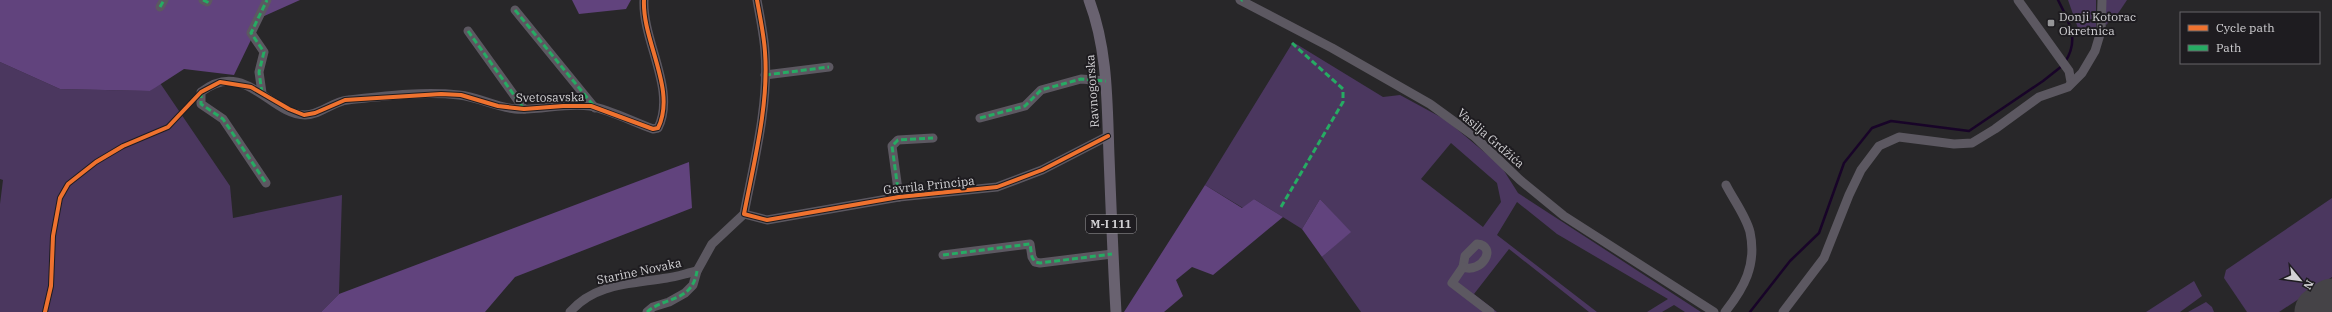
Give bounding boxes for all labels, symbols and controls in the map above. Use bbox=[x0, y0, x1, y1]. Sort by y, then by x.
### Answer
place label: Donji Kotorac Okretnica bbox=[2059, 9, 2136, 38]
legend bbox=[2180, 12, 2320, 64]
marker: Donji Kotorac Okretnica bbox=[2046, 18, 2056, 28]
text: Cycle path bbox=[2216, 20, 2275, 35]
text: Path bbox=[2216, 40, 2242, 55]
street label: Ravnogorska bbox=[1082, 53, 1102, 128]
street label: Svetosavska bbox=[515, 89, 585, 105]
street label: Vasilja Grdžića bbox=[1454, 105, 1528, 171]
street label: Gavrila Principa bbox=[883, 173, 976, 197]
road number: M-I 111 bbox=[1086, 215, 1136, 233]
street label: Starine Novaka bbox=[595, 255, 683, 287]
north arrow bbox=[2280, 260, 2320, 300]
text: N bbox=[2300, 278, 2317, 292]

